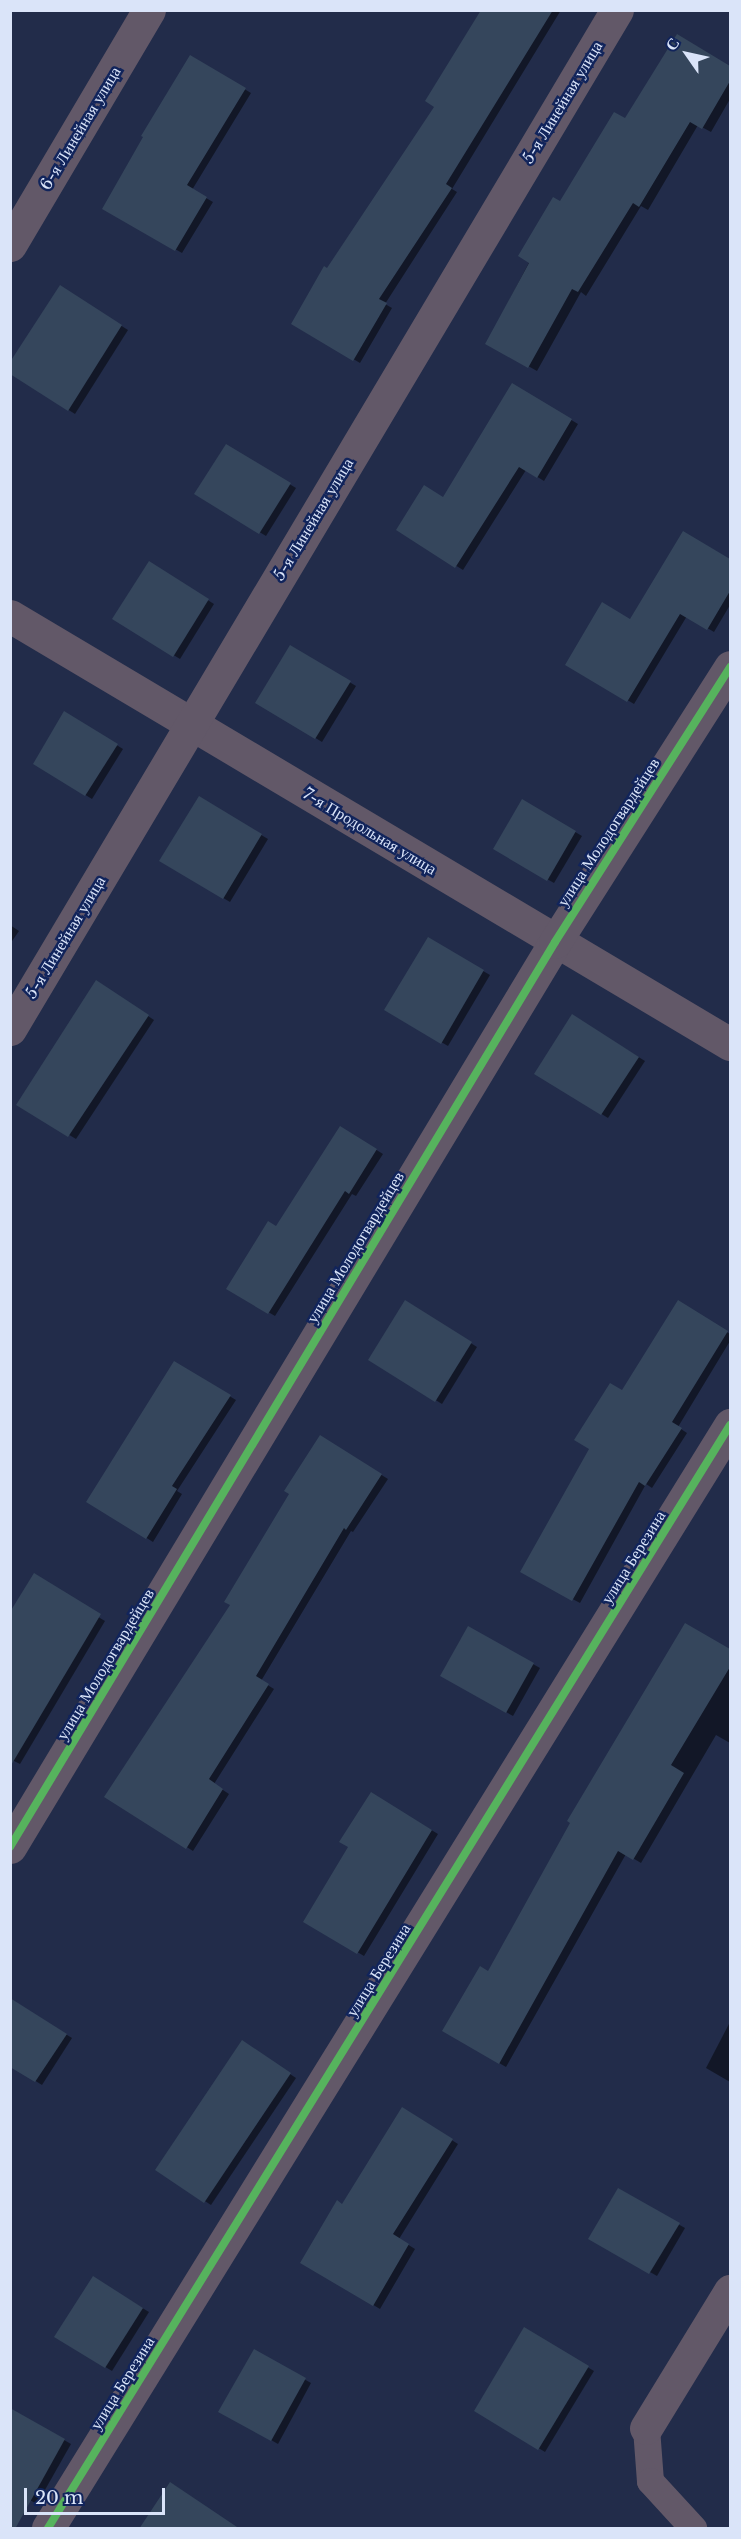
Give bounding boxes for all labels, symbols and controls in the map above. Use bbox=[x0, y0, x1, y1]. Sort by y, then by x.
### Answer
north arrow bbox=[657, 24, 717, 84]
text: С bbox=[661, 34, 684, 54]
street label: 5-я Линейная улица bbox=[518, 37, 606, 167]
street label: 6-я Линейная улица bbox=[36, 63, 124, 193]
street label: 5-я Линейная улица bbox=[269, 454, 357, 584]
street label: улица Молодогвардейцев bbox=[553, 754, 663, 910]
street label: 7-я Продольная улица bbox=[300, 783, 440, 879]
street label: 5-я Линейная улица bbox=[21, 872, 109, 1002]
street label: улица Молодогвардейцев bbox=[302, 1168, 408, 1326]
street label: улица Березина bbox=[597, 1507, 669, 1607]
street label: улица Молодогвардейцев bbox=[52, 1585, 158, 1743]
street label: улица Березина bbox=[342, 1920, 414, 2020]
street label: улица Березина bbox=[86, 2333, 158, 2433]
scale bar bbox=[27, 2476, 168, 2514]
text: 20 m bbox=[35, 2487, 83, 2509]

